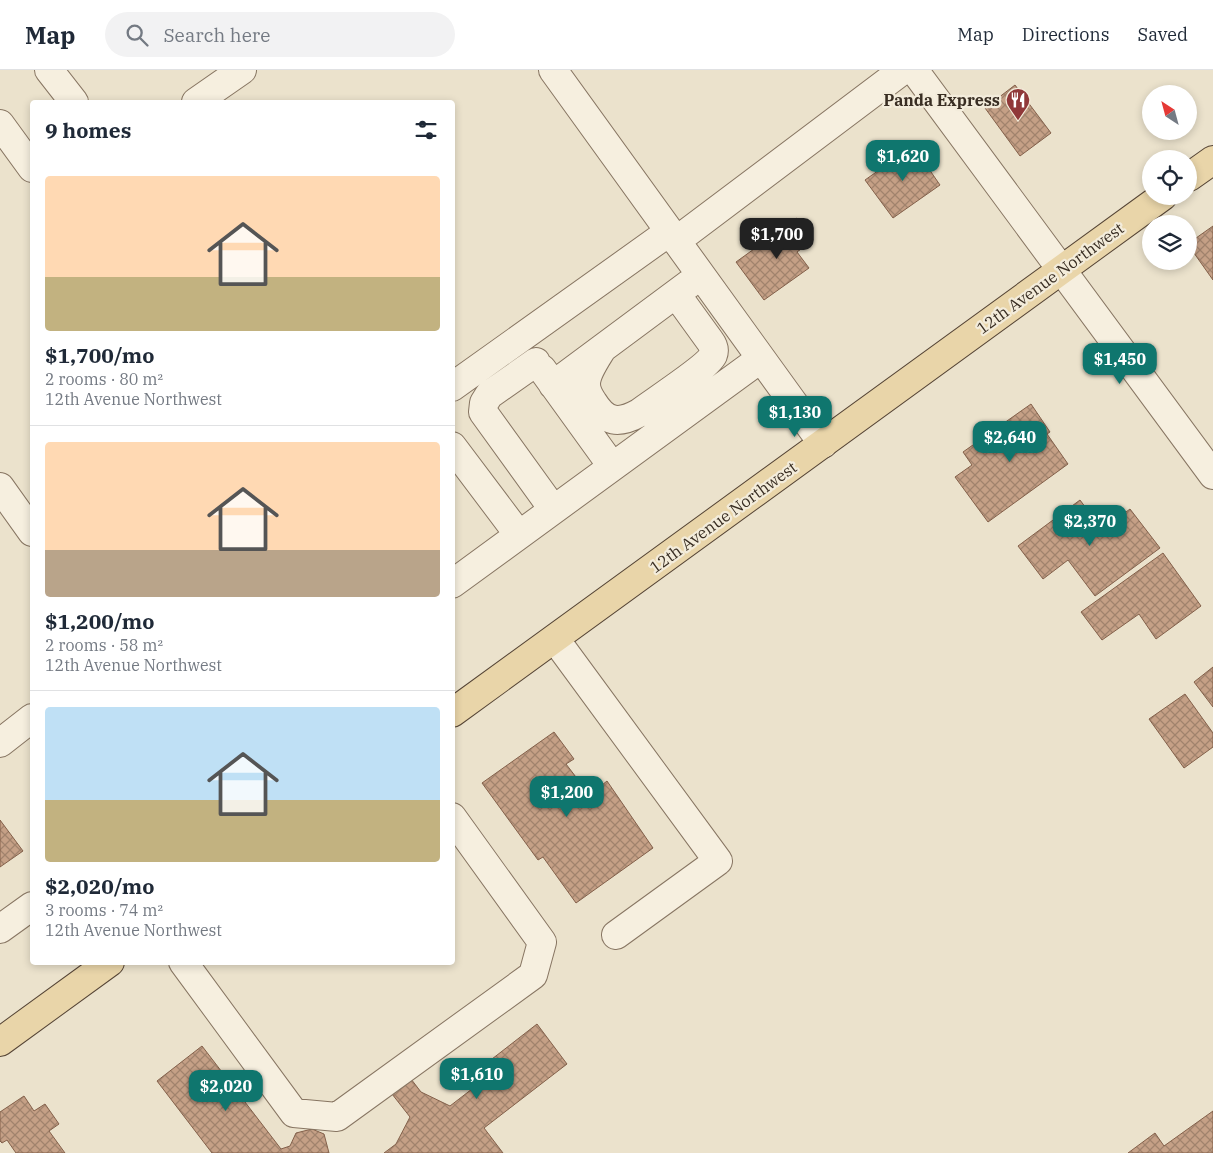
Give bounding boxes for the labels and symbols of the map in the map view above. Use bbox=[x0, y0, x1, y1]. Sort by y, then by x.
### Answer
north arrow bbox=[1142, 85, 1198, 140]
restaurant icon: Panda Express bbox=[1005, 87, 1031, 121]
place label: Panda Express bbox=[883, 90, 1000, 110]
pin: $1,620 bbox=[862, 140, 944, 182]
pin: $1,700 bbox=[736, 218, 818, 260]
street label: 12th Avenue Northwest bbox=[973, 218, 1128, 338]
pin: $1,450 bbox=[1079, 342, 1161, 385]
pin: $1,130 bbox=[754, 396, 836, 438]
pin: $2,640 bbox=[969, 420, 1051, 463]
street label: 12th Avenue Northwest bbox=[646, 457, 801, 577]
pin: $2,370 bbox=[1049, 504, 1131, 547]
pin: $1,200 bbox=[526, 776, 608, 818]
pin: $1,610 bbox=[436, 1058, 518, 1100]
pin: $2,020 bbox=[185, 1070, 267, 1112]

